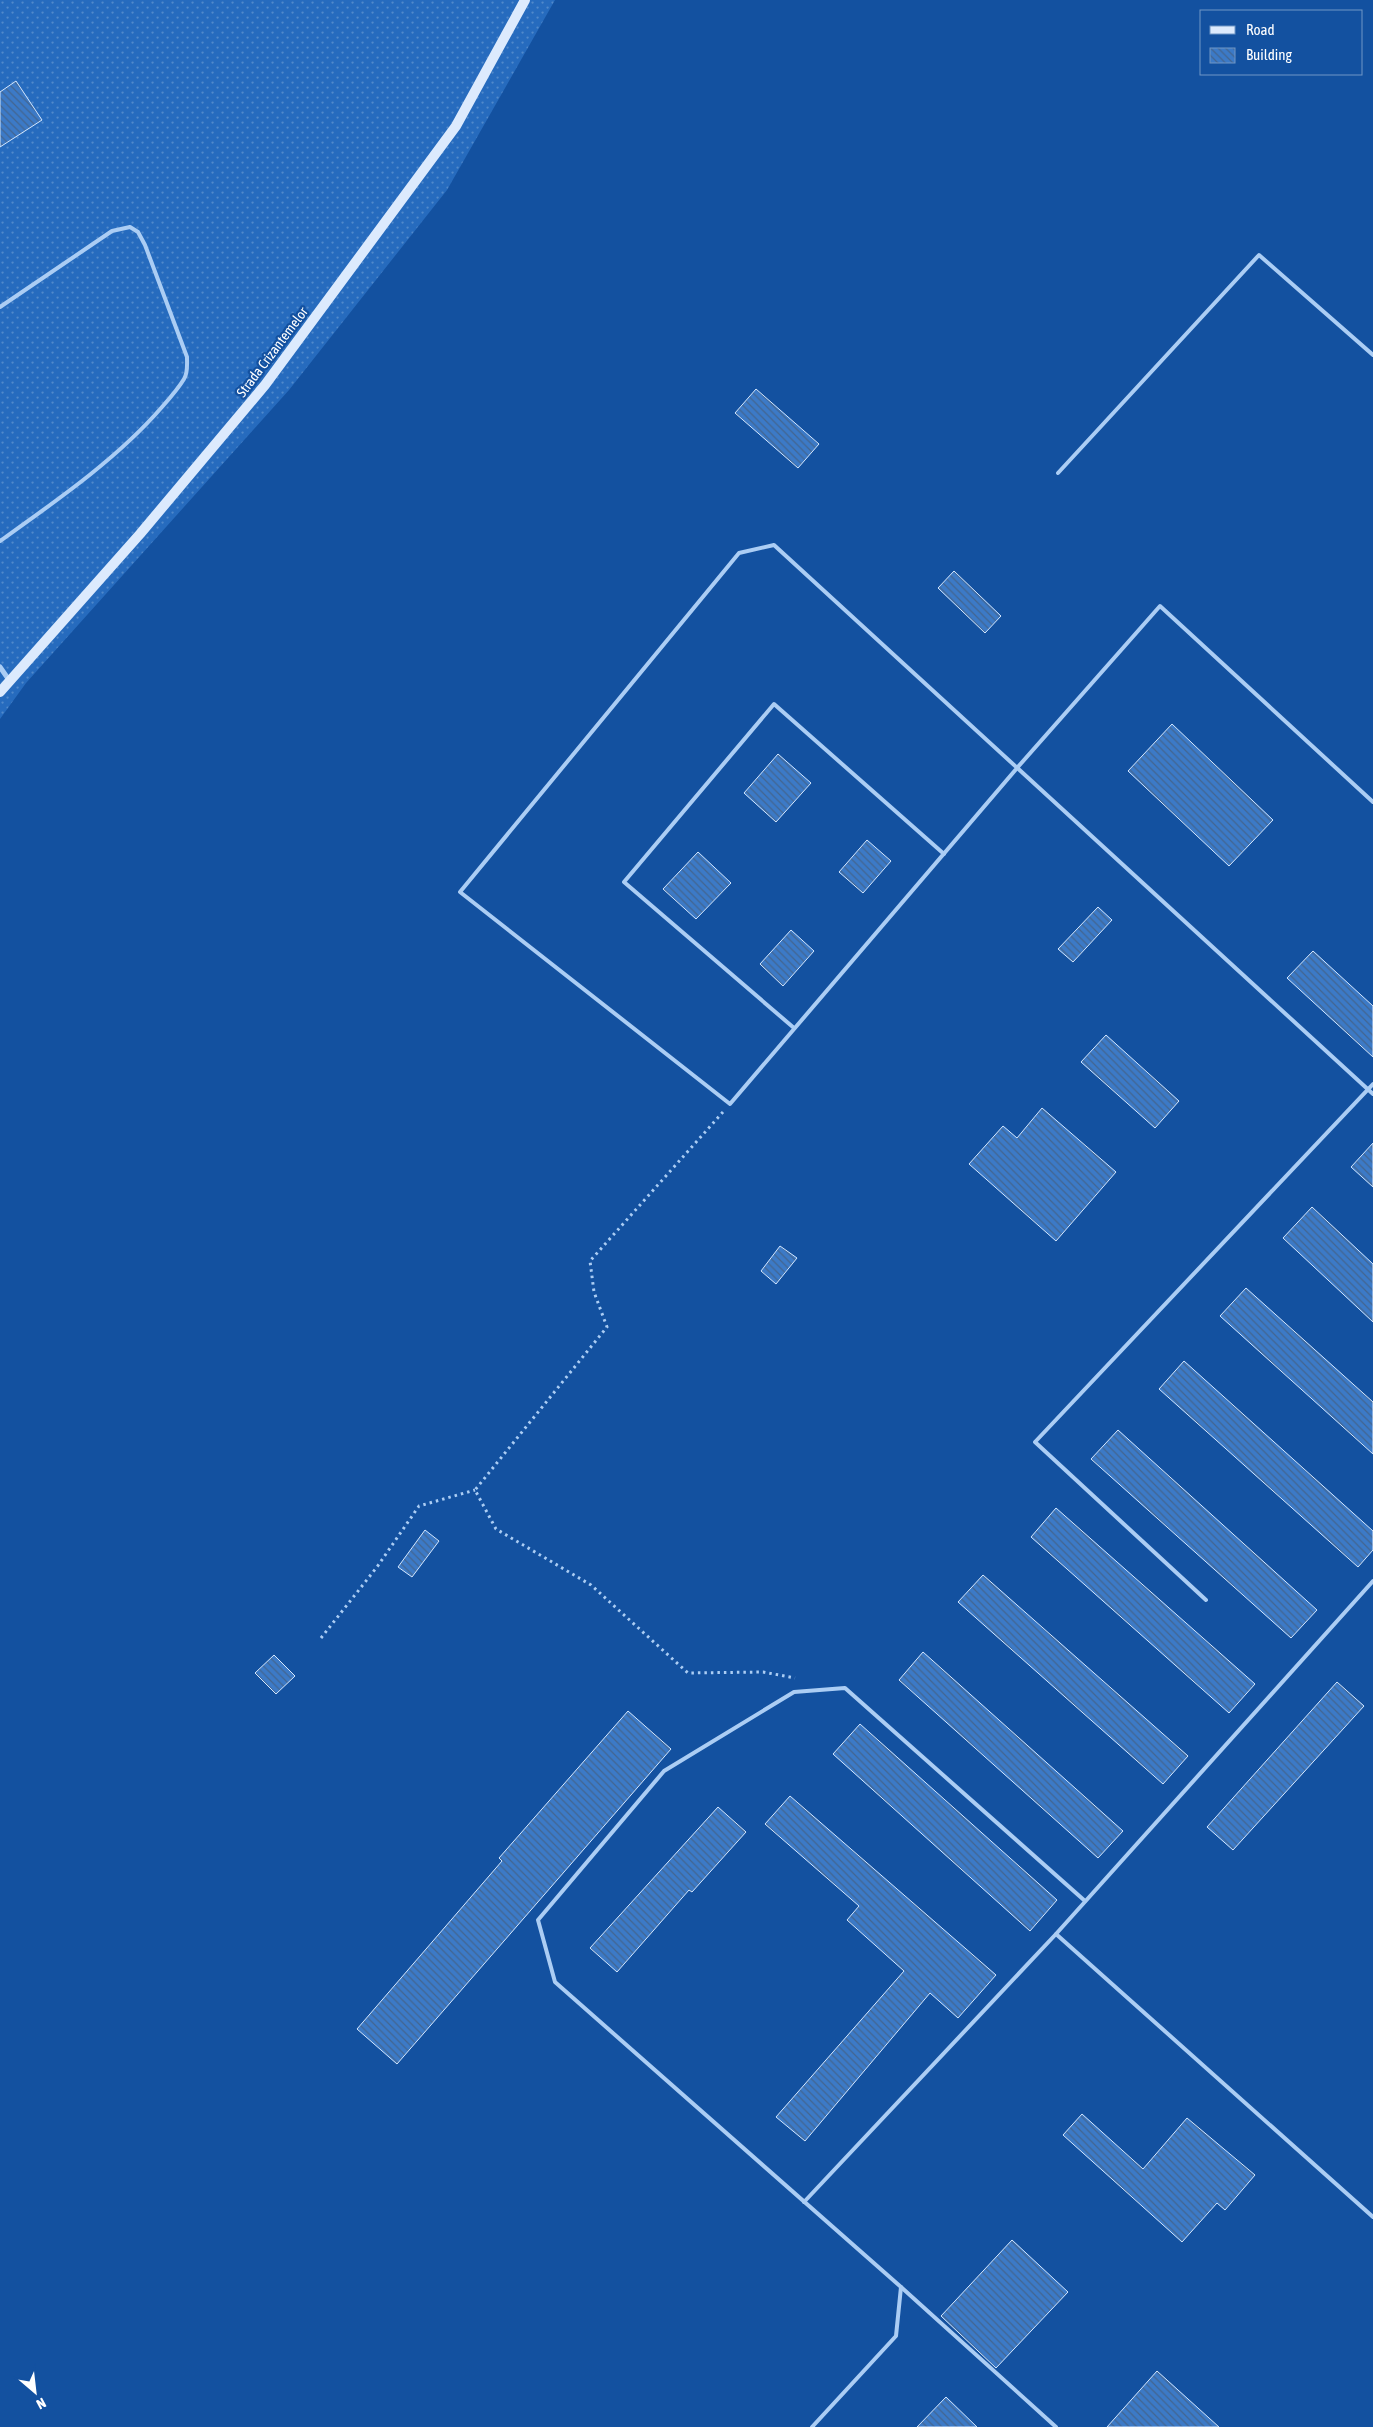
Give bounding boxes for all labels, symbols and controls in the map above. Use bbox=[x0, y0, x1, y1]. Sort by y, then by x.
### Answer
legend bbox=[1200, 10, 1363, 75]
text: Road bbox=[1246, 21, 1275, 38]
text: Building bbox=[1246, 46, 1292, 63]
street label: Strada Crizantemelor bbox=[233, 303, 311, 400]
north arrow bbox=[10, 2367, 60, 2417]
text: N bbox=[34, 2394, 49, 2412]

